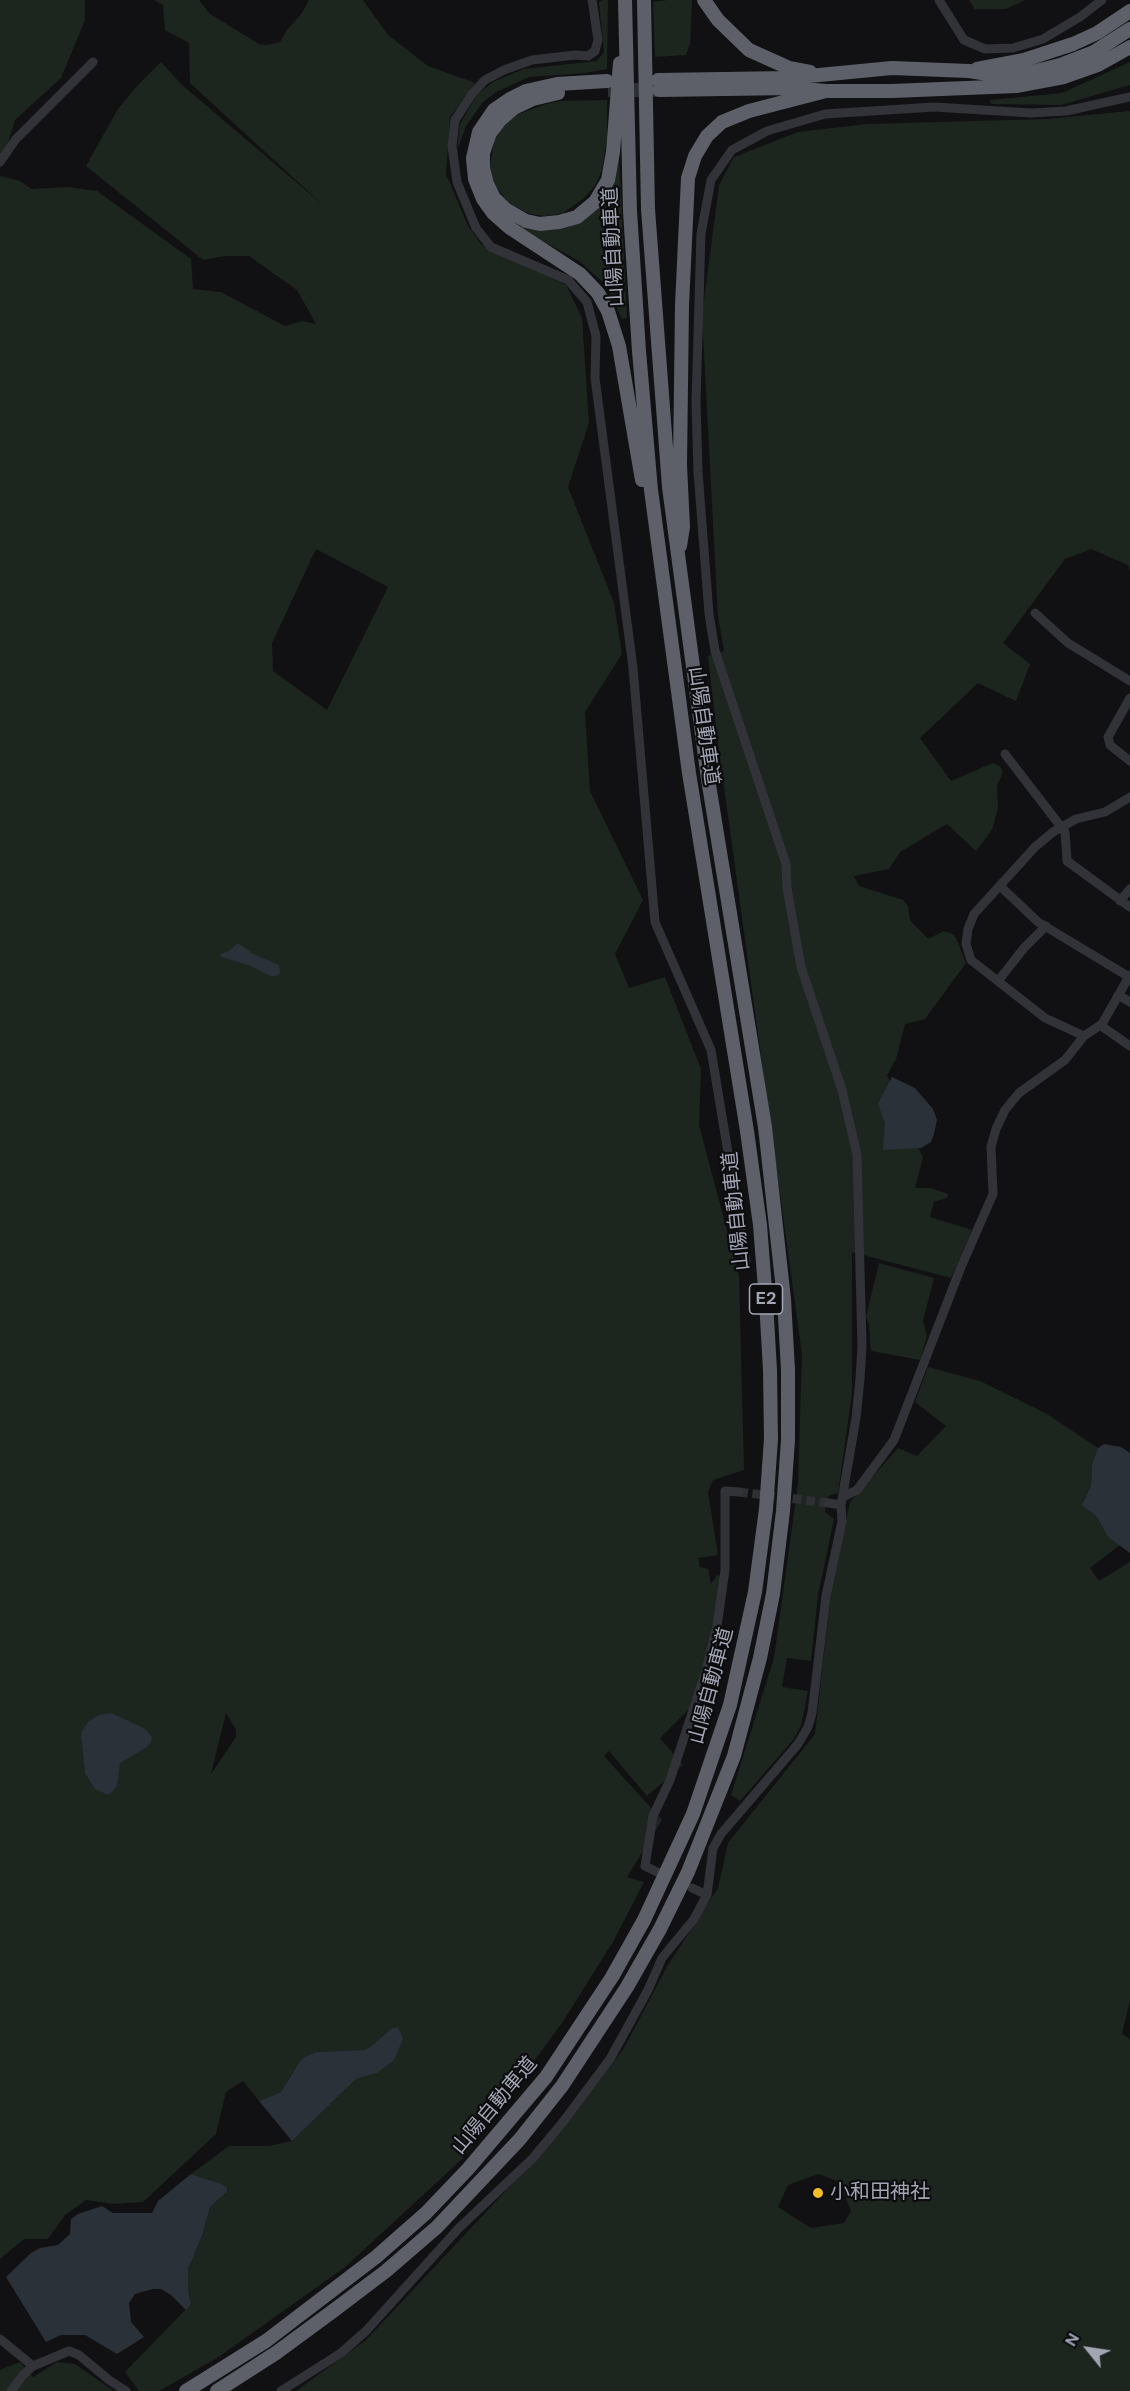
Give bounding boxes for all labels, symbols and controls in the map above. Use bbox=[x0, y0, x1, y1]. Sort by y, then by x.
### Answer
street label: 山陽自動車道 bbox=[599, 186, 629, 308]
street label: 山陽自動車道 bbox=[683, 665, 723, 787]
street label: 山陽自動車道 bbox=[719, 1150, 755, 1272]
road number: E2 bbox=[750, 1284, 783, 1314]
street label: 山陽自動車道 bbox=[685, 1625, 739, 1747]
street label: 山陽自動車道 bbox=[447, 2052, 543, 2160]
place label: 小和田神社 bbox=[830, 2181, 930, 2205]
marker: 小和田神社 bbox=[811, 2186, 825, 2200]
north arrow bbox=[1058, 2319, 1118, 2379]
text: N bbox=[1060, 2329, 1084, 2350]

